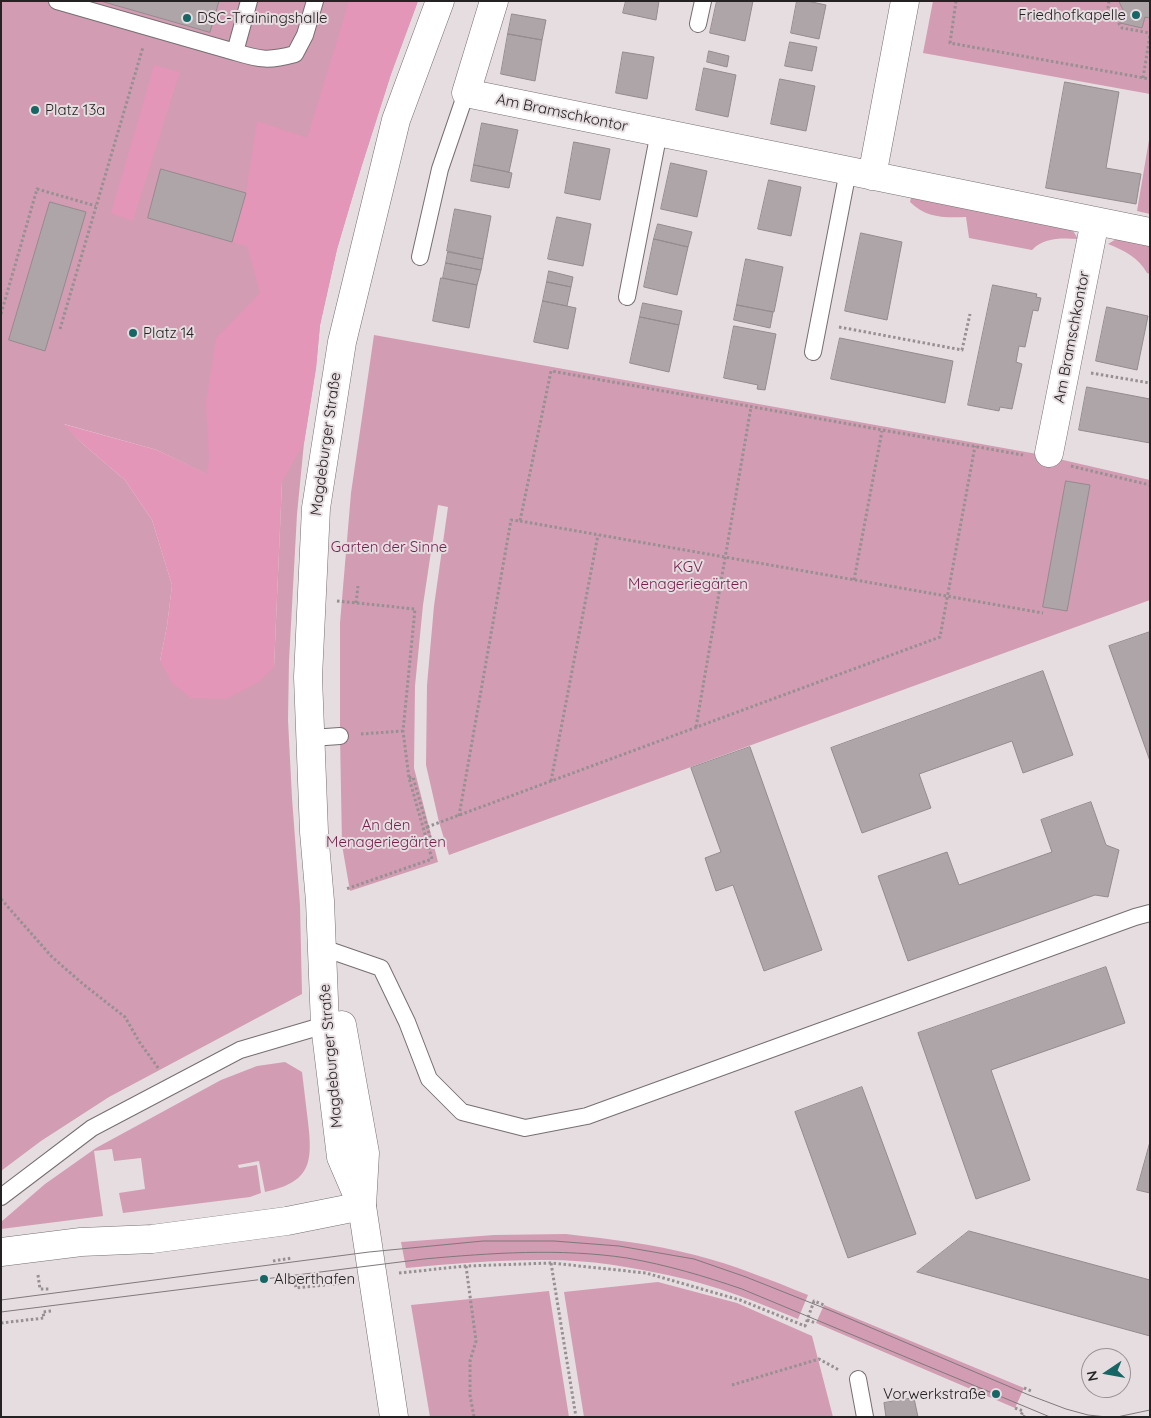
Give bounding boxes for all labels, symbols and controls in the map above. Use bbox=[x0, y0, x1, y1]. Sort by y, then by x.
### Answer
place label: Friedhofkapelle bbox=[1018, 6, 1126, 24]
place label: DSC-Trainingshalle bbox=[197, 9, 328, 27]
marker: Friedhofkapelle bbox=[1130, 9, 1142, 21]
marker: DSC-Trainingshalle bbox=[181, 12, 193, 24]
street label: Am Bramschkontor bbox=[494, 90, 630, 136]
place label: Platz 13a bbox=[45, 101, 105, 119]
marker: Platz 13a bbox=[29, 104, 41, 116]
street label: Am Bramschkontor bbox=[1050, 269, 1094, 405]
place label: Platz 14 bbox=[143, 324, 194, 342]
marker: Platz 14 bbox=[127, 327, 139, 339]
street label: Magdeburger Straße bbox=[307, 371, 345, 517]
park label: Garten der Sinne bbox=[331, 538, 447, 556]
park label: KGV Menageriegärten bbox=[628, 558, 748, 593]
park label: An den Menageriegärten bbox=[326, 816, 446, 851]
street label: Magdeburger Straße bbox=[316, 983, 346, 1129]
place label: Alberthafen bbox=[274, 1270, 355, 1288]
marker: Alberthafen bbox=[258, 1273, 270, 1285]
north arrow bbox=[1081, 1348, 1131, 1398]
text: N bbox=[1082, 1369, 1102, 1383]
place label: Vorwerkstraße bbox=[883, 1385, 986, 1403]
marker: Vorwerkstraße bbox=[990, 1388, 1002, 1400]

